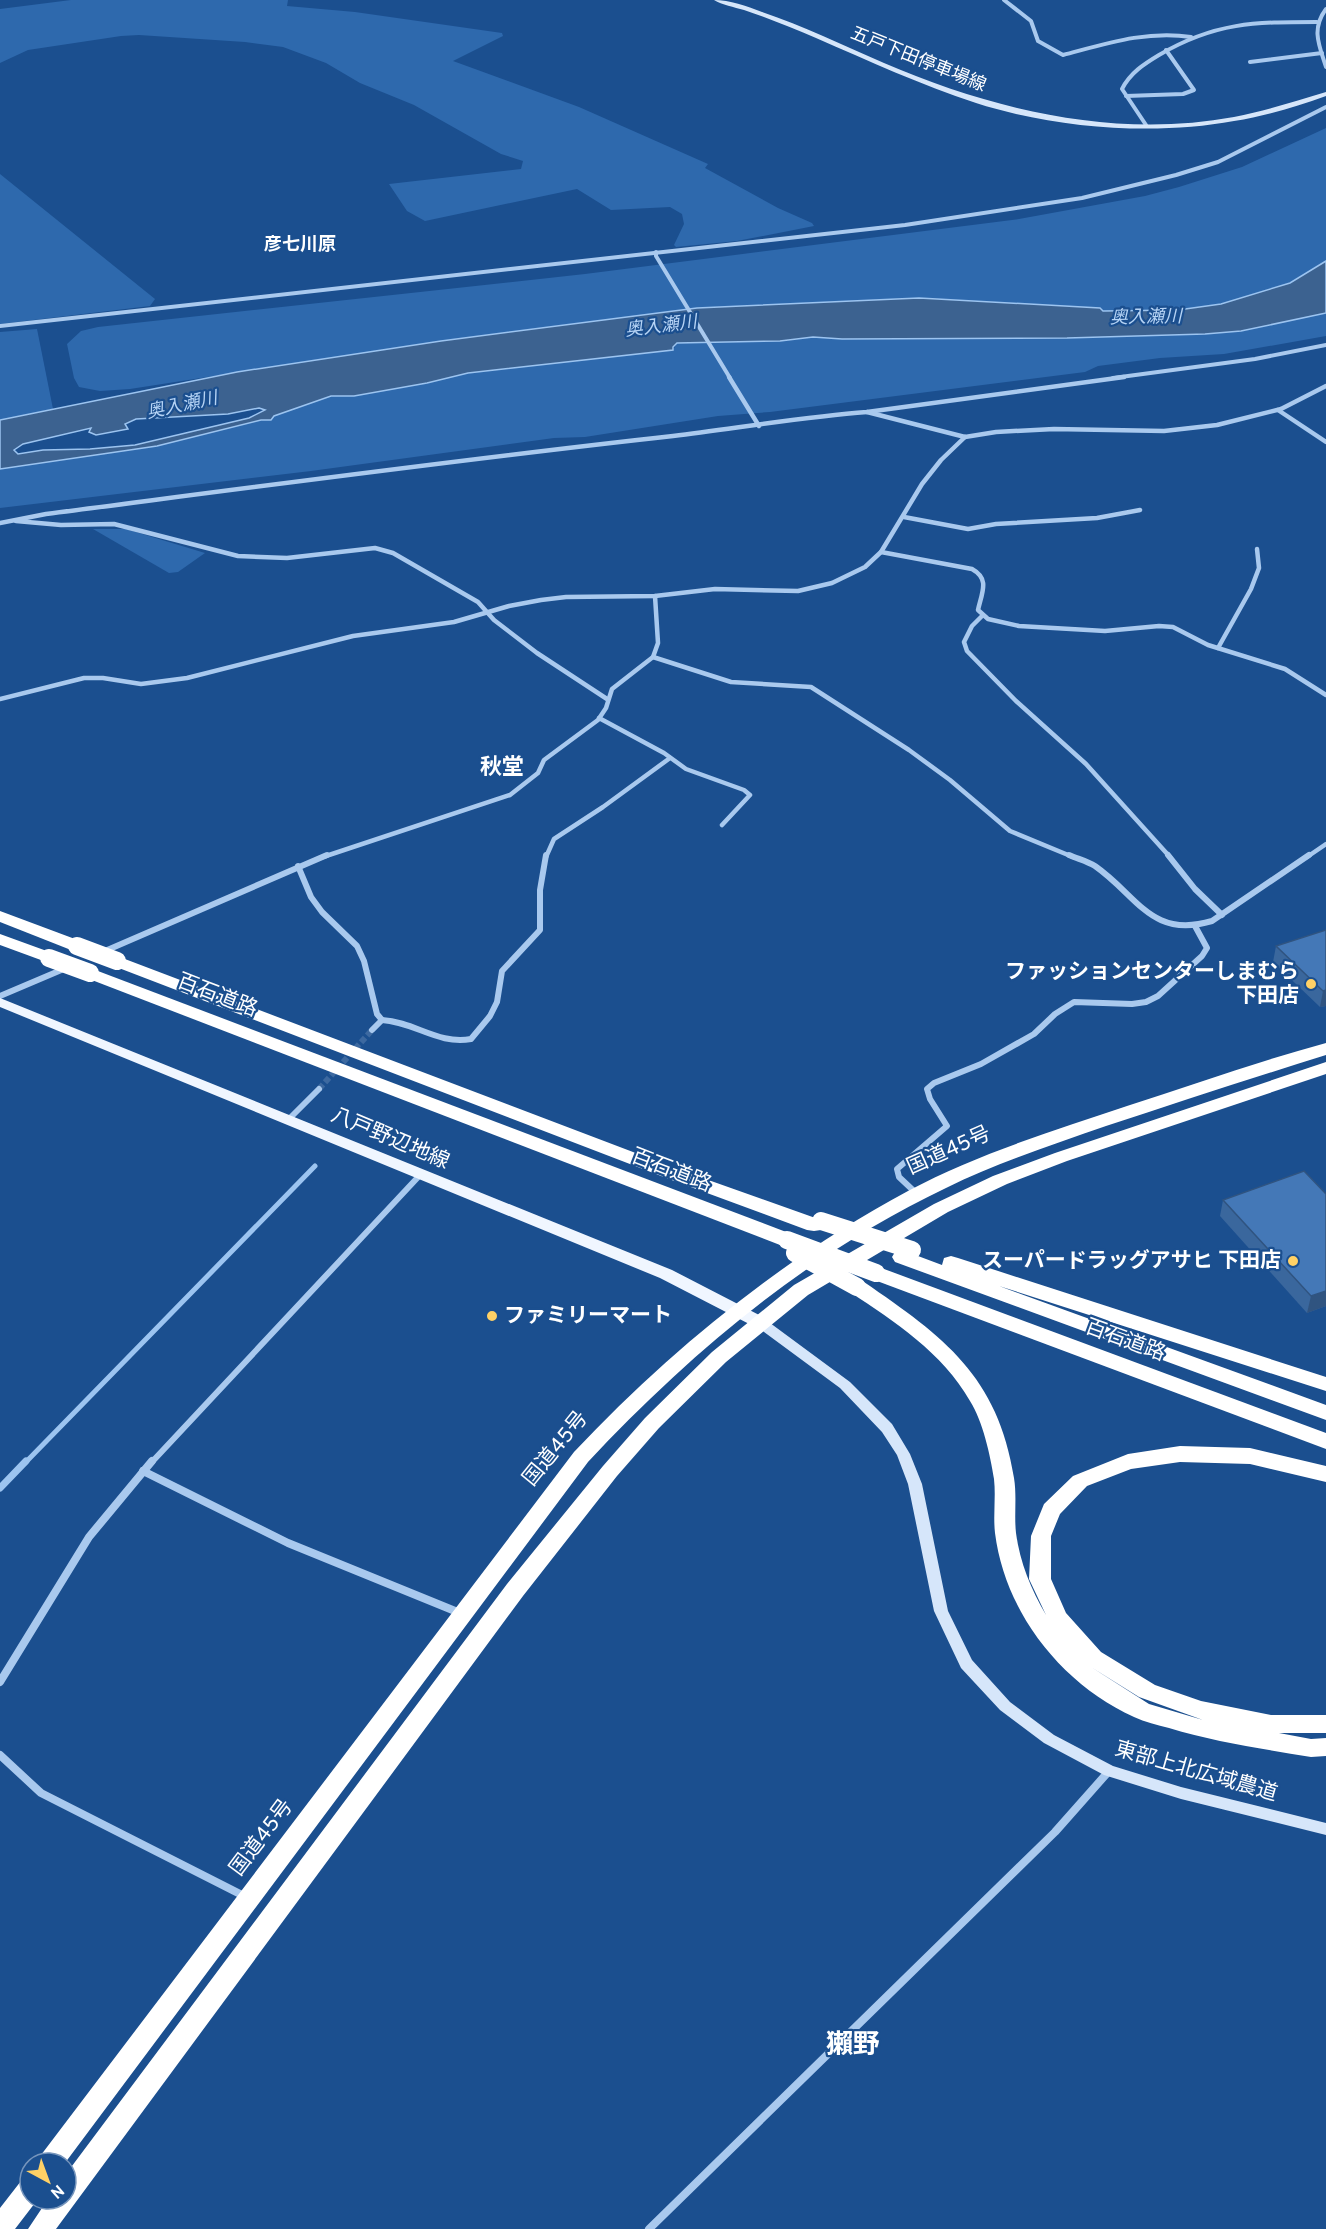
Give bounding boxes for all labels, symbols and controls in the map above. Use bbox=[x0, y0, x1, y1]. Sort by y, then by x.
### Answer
street label: 五戸下田停車場線 bbox=[847, 22, 989, 98]
district label: 彦七川原 bbox=[264, 234, 336, 257]
water label: 奥入瀬川 bbox=[1110, 306, 1184, 330]
water label: 奥入瀬川 bbox=[624, 311, 700, 343]
water label: 奥入瀬川 bbox=[144, 387, 222, 425]
district label: 秋堂 bbox=[480, 755, 524, 782]
place label: ファッションセンターしまむら 下田店 bbox=[1005, 959, 1299, 1010]
street label: 百石道路 bbox=[173, 968, 261, 1024]
marker: ファッションセンターしまむら 下田店 bbox=[1304, 977, 1318, 991]
street label: 八戸野辺地線 bbox=[327, 1102, 453, 1176]
street label: 国道45号 bbox=[903, 1121, 995, 1181]
street label: 百石道路 bbox=[627, 1143, 715, 1199]
place label: スーパードラッグアサヒ 下田店 bbox=[982, 1248, 1281, 1275]
marker: スーパードラッグアサヒ 下田店 bbox=[1286, 1254, 1300, 1268]
place label: ファミリーマート bbox=[504, 1303, 672, 1330]
marker: ファミリーマート bbox=[485, 1309, 499, 1323]
street label: 百石道路 bbox=[1081, 1314, 1169, 1368]
street label: 国道45号 bbox=[517, 1406, 595, 1492]
street label: 東部上北広域農道 bbox=[1112, 1736, 1280, 1808]
street label: 国道45号 bbox=[224, 1794, 300, 1882]
district label: 獺野 bbox=[826, 2029, 880, 2063]
north arrow bbox=[18, 2151, 78, 2211]
text: N bbox=[46, 2179, 67, 2202]

